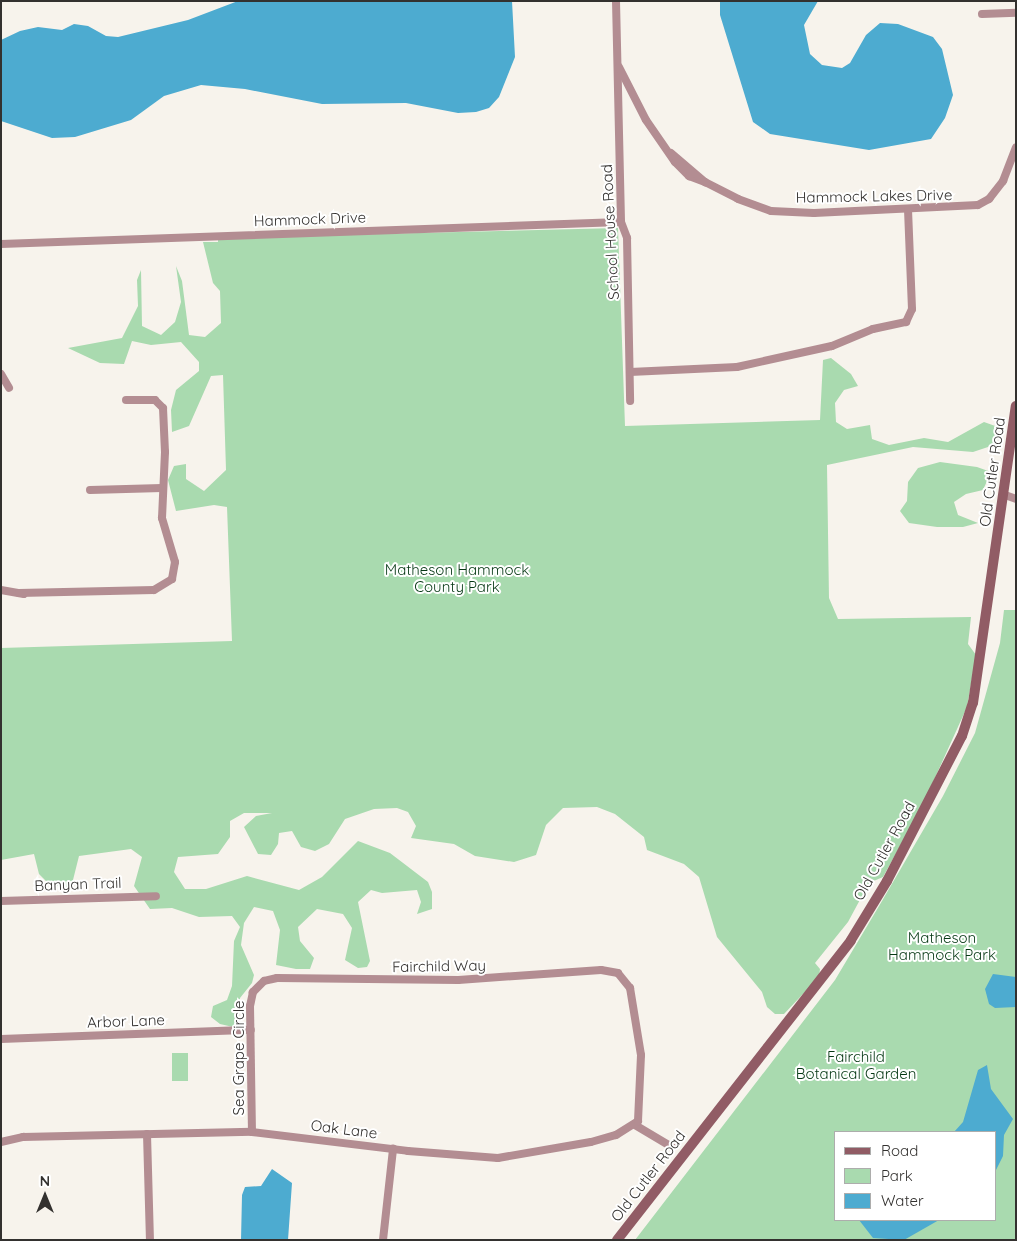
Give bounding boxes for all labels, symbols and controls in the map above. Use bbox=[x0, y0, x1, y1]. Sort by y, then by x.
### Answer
street label: School House Road bbox=[597, 164, 623, 300]
street label: Hammock Lakes Drive bbox=[796, 186, 952, 206]
street label: Hammock Drive bbox=[254, 208, 366, 230]
street label: Old Cutler Road bbox=[975, 416, 1009, 528]
park label: Matheson Hammock County Park bbox=[385, 560, 529, 595]
street label: Old Cutler Road bbox=[849, 798, 919, 904]
street label: Banyan Trail bbox=[34, 873, 122, 895]
park label: Matheson Hammock Park bbox=[888, 928, 996, 963]
street label: Fairchild Way bbox=[392, 956, 486, 976]
street label: Sea Grape Circle bbox=[230, 1001, 248, 1115]
street label: Arbor Lane bbox=[87, 1011, 165, 1031]
park label: Fairchild Botanical Garden bbox=[796, 1047, 916, 1082]
street label: Oak Lane bbox=[310, 1116, 378, 1142]
street label: Old Cutler Road bbox=[607, 1127, 689, 1225]
legend bbox=[834, 1131, 997, 1221]
text: Road bbox=[881, 1141, 918, 1160]
text: Park bbox=[881, 1166, 913, 1185]
north arrow bbox=[20, 1171, 70, 1221]
text: N bbox=[40, 1172, 50, 1190]
text: Water bbox=[881, 1191, 924, 1210]

